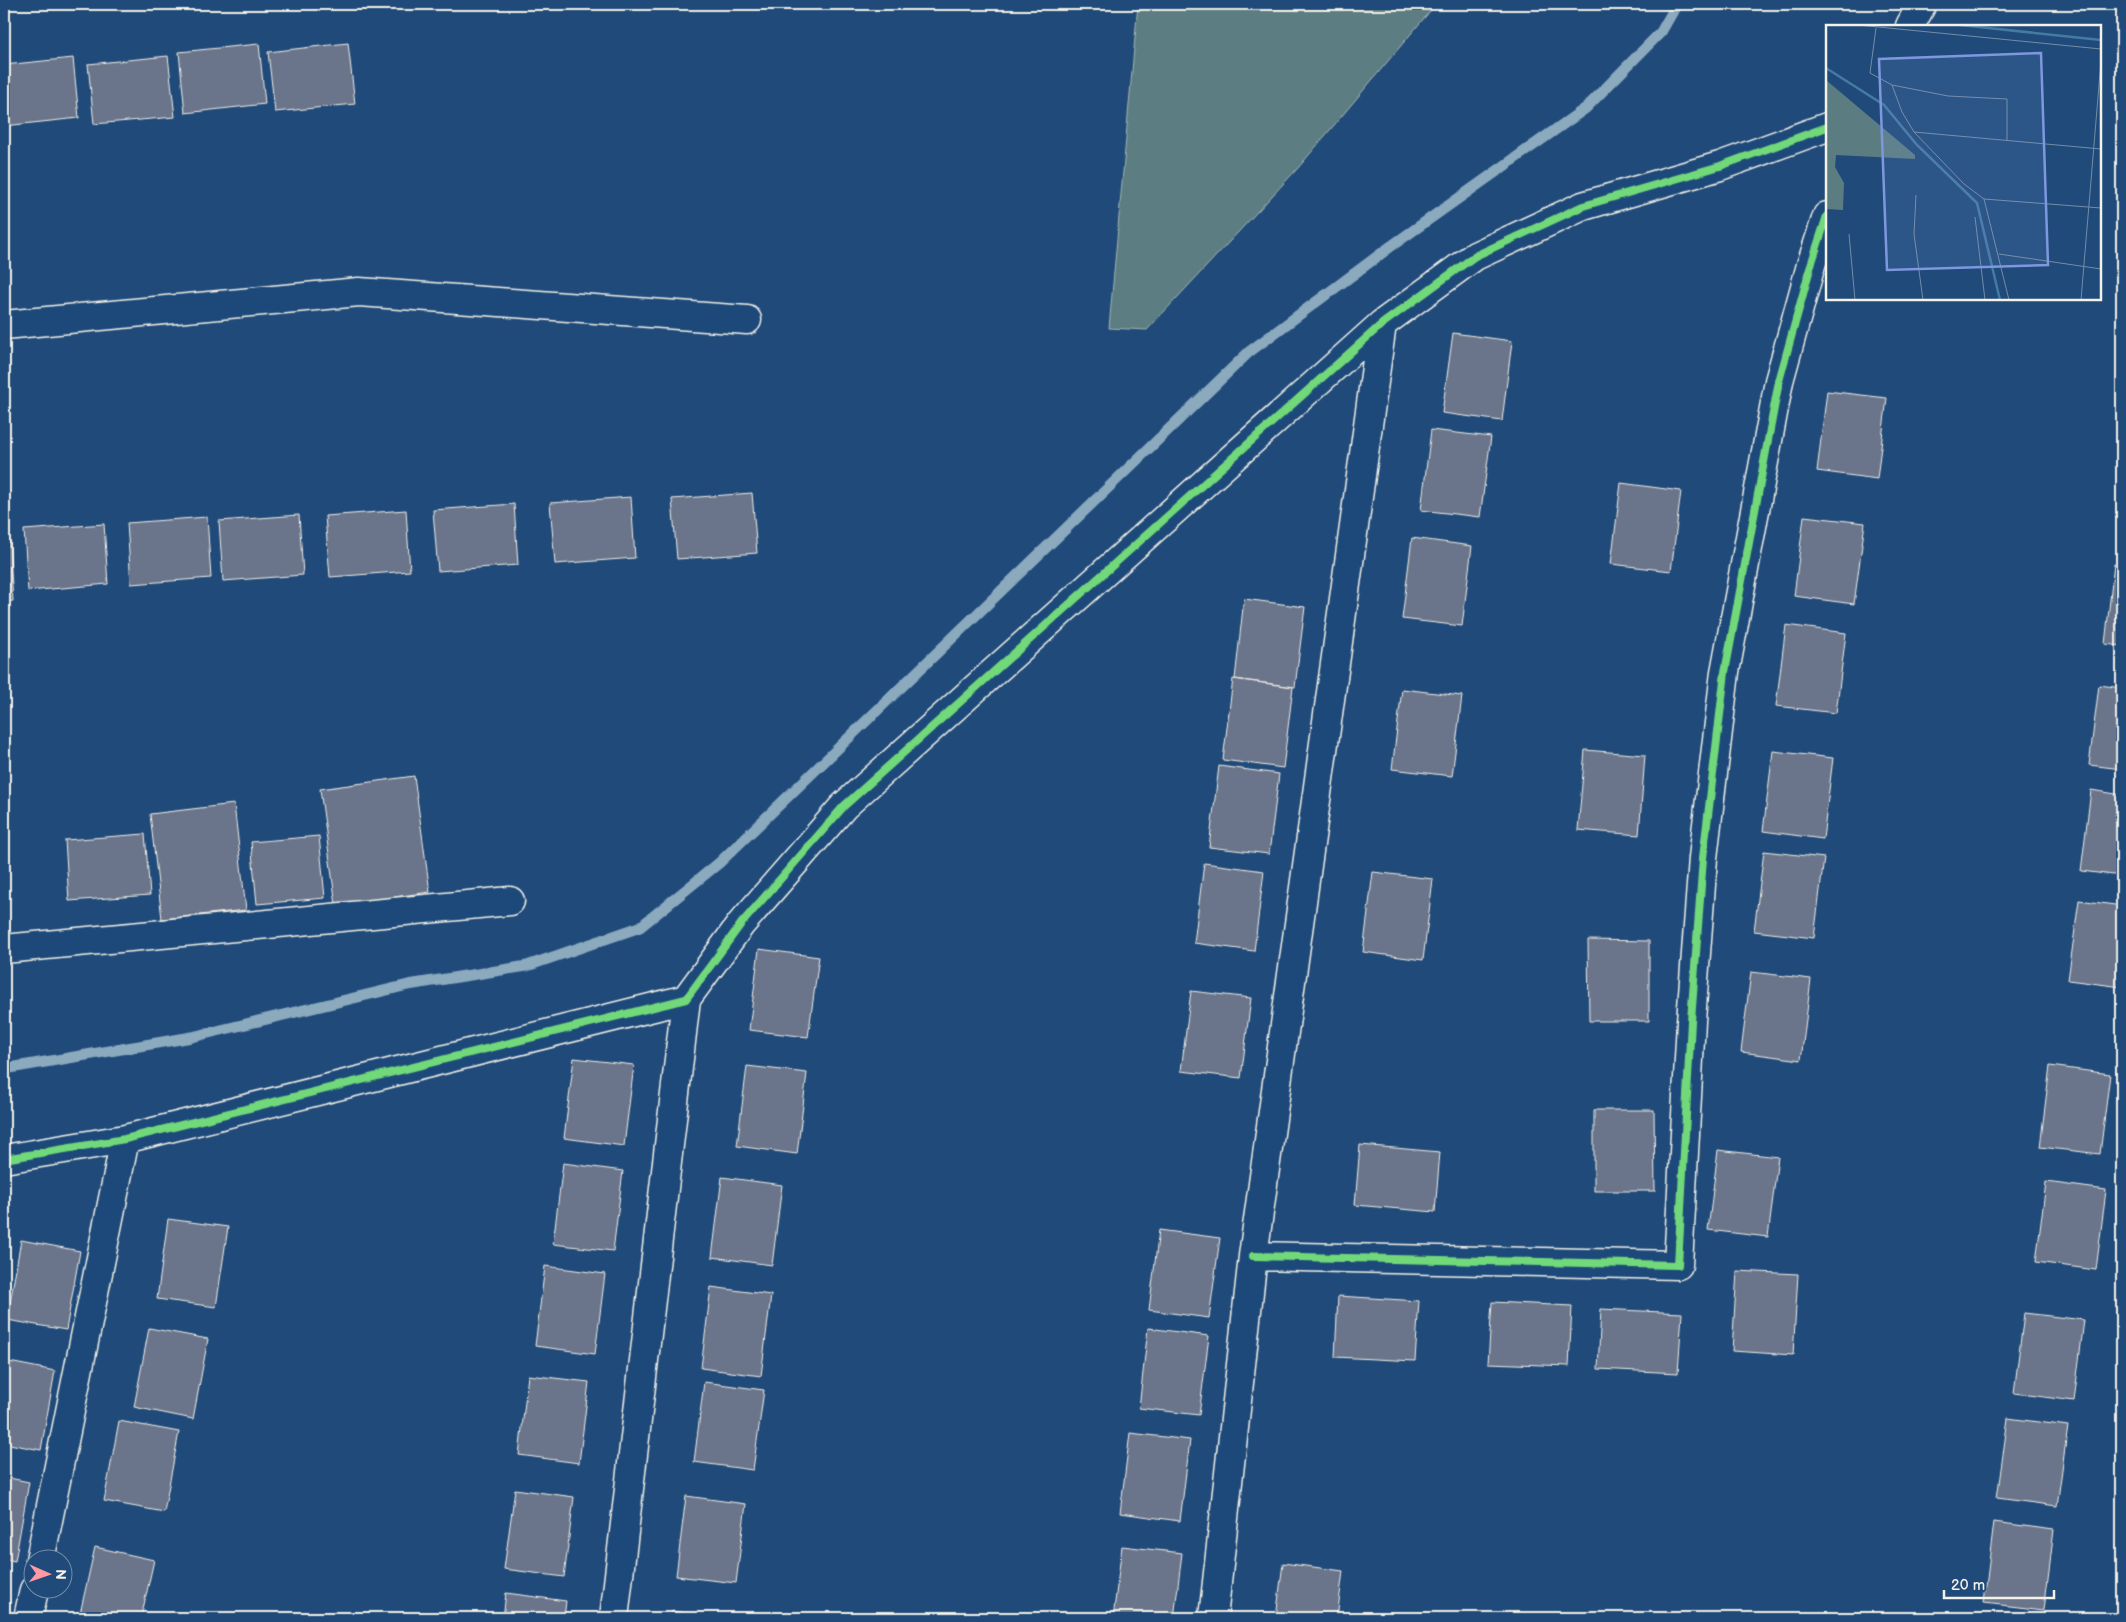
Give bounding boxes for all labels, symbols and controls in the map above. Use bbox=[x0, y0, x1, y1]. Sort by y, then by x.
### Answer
inset map bbox=[1826, 25, 2101, 300]
north arrow bbox=[22, 1550, 72, 1600]
scale bar bbox=[1944, 1567, 2054, 1599]
text: N bbox=[52, 1569, 69, 1580]
text: 20 m bbox=[1951, 1576, 1985, 1595]

